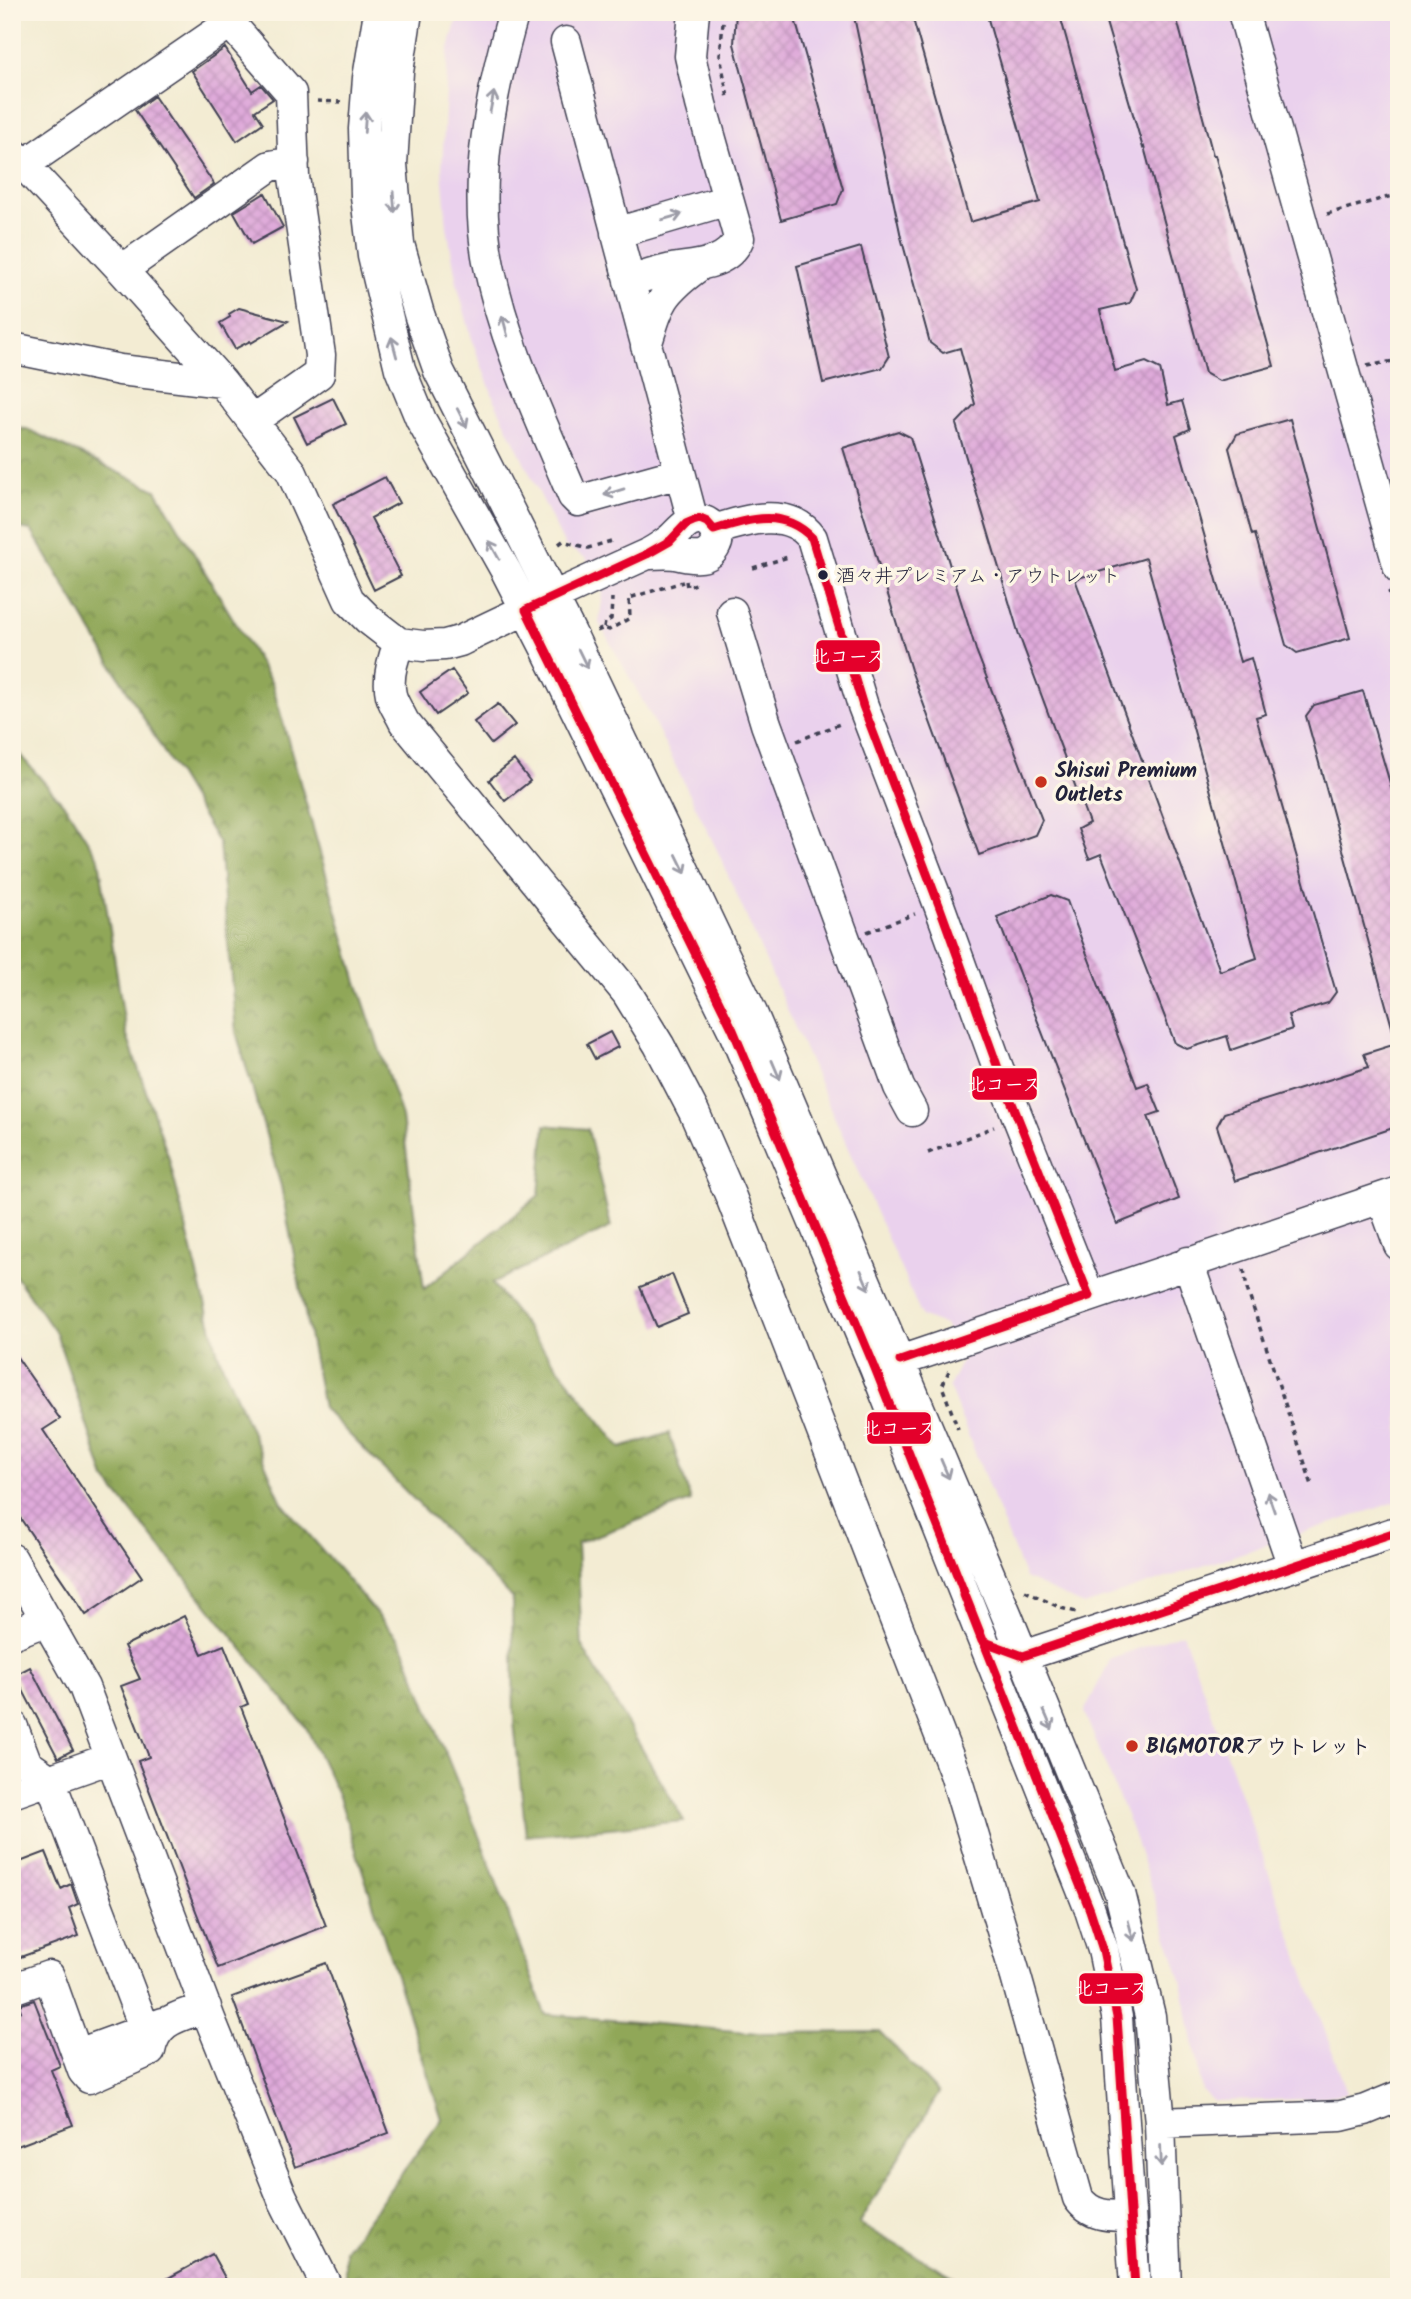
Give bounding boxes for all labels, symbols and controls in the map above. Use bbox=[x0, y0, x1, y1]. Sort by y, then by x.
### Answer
one-way arrow bbox=[486, 91, 500, 114]
one-way arrow bbox=[358, 111, 371, 134]
one-way arrow bbox=[388, 190, 401, 213]
one-way arrow bbox=[661, 209, 683, 222]
one-way arrow bbox=[498, 315, 511, 337]
one-way arrow bbox=[387, 336, 400, 359]
one-way arrow bbox=[455, 407, 469, 428]
one-way arrow bbox=[603, 487, 625, 500]
one-way arrow bbox=[487, 540, 500, 561]
place label: 酒々井プレミアム・アウトレット bbox=[836, 562, 1121, 592]
marker: 酒々井プレミアム・アウトレット bbox=[816, 568, 830, 582]
line badge: 北コース bbox=[815, 639, 881, 673]
text: 北コース bbox=[811, 643, 885, 673]
one-way arrow bbox=[576, 648, 590, 669]
place label: Shisui Premium Outlets bbox=[1055, 755, 1197, 812]
marker: Shisui Premium Outlets bbox=[1033, 774, 1049, 790]
one-way arrow bbox=[675, 853, 688, 874]
one-way arrow bbox=[771, 1059, 784, 1081]
line badge: 北コース bbox=[971, 1067, 1038, 1101]
text: 北コース bbox=[967, 1071, 1041, 1101]
one-way arrow bbox=[860, 1269, 873, 1290]
line badge: 北コース bbox=[866, 1411, 932, 1445]
text: 北コース bbox=[862, 1415, 936, 1445]
one-way arrow bbox=[939, 1458, 952, 1479]
one-way arrow bbox=[1264, 1491, 1276, 1513]
one-way arrow bbox=[1042, 1708, 1055, 1730]
place label: BIGMOTORアウトレット bbox=[1146, 1731, 1371, 1764]
marker: BIGMOTORアウトレット bbox=[1124, 1738, 1140, 1754]
one-way arrow bbox=[1125, 1920, 1138, 1942]
line badge: 北コース bbox=[1078, 1972, 1144, 2005]
text: 北コース bbox=[1074, 1975, 1148, 2005]
one-way arrow bbox=[1155, 2144, 1168, 2167]

